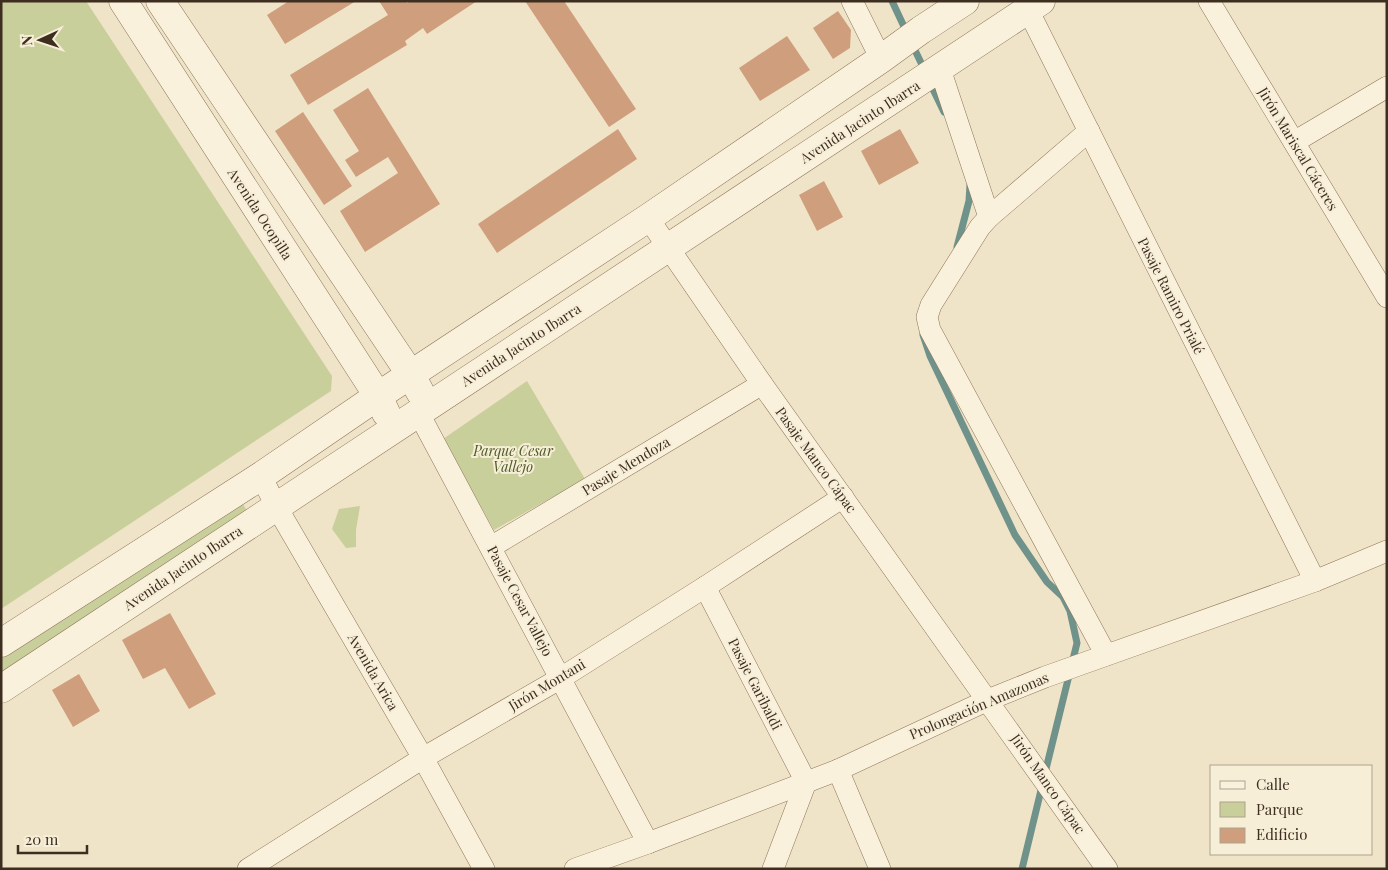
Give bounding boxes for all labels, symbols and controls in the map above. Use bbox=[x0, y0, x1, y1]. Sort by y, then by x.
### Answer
north arrow bbox=[15, 15, 65, 65]
text: N bbox=[17, 35, 36, 46]
street label: Avenida Jacinto Ibarra bbox=[795, 76, 923, 168]
street label: Jirón Mariscal Cáceres bbox=[1254, 83, 1343, 214]
street label: Avenida Ocopilla bbox=[223, 163, 297, 263]
street label: Pasaje Ramiro Prialé bbox=[1134, 234, 1209, 357]
street label: Avenida Jacinto Ibarra bbox=[456, 299, 584, 391]
street label: Pasaje Manco Cápac bbox=[772, 403, 861, 517]
street label: Pasaje Mendoza bbox=[578, 432, 673, 499]
park label: Parque Cesar Vallejo bbox=[472, 441, 554, 476]
street label: Avenida Jacinto Ibarra bbox=[119, 521, 246, 615]
street label: Pasaje Cesar Vallejo bbox=[483, 542, 558, 660]
street label: Avenida Arica bbox=[343, 629, 403, 714]
street label: Pasaje Garibaldi bbox=[724, 635, 787, 733]
street label: Jirón Montani bbox=[504, 654, 589, 715]
street label: Prolongación Amazonas bbox=[906, 668, 1051, 744]
street label: Jirón Manco Cápac bbox=[1006, 729, 1090, 838]
legend bbox=[1210, 765, 1373, 855]
text: Calle bbox=[1256, 774, 1290, 794]
text: Parque bbox=[1256, 799, 1303, 819]
scale bar bbox=[18, 822, 86, 854]
text: Edificio bbox=[1256, 824, 1307, 844]
text: 20 m bbox=[25, 829, 59, 849]

